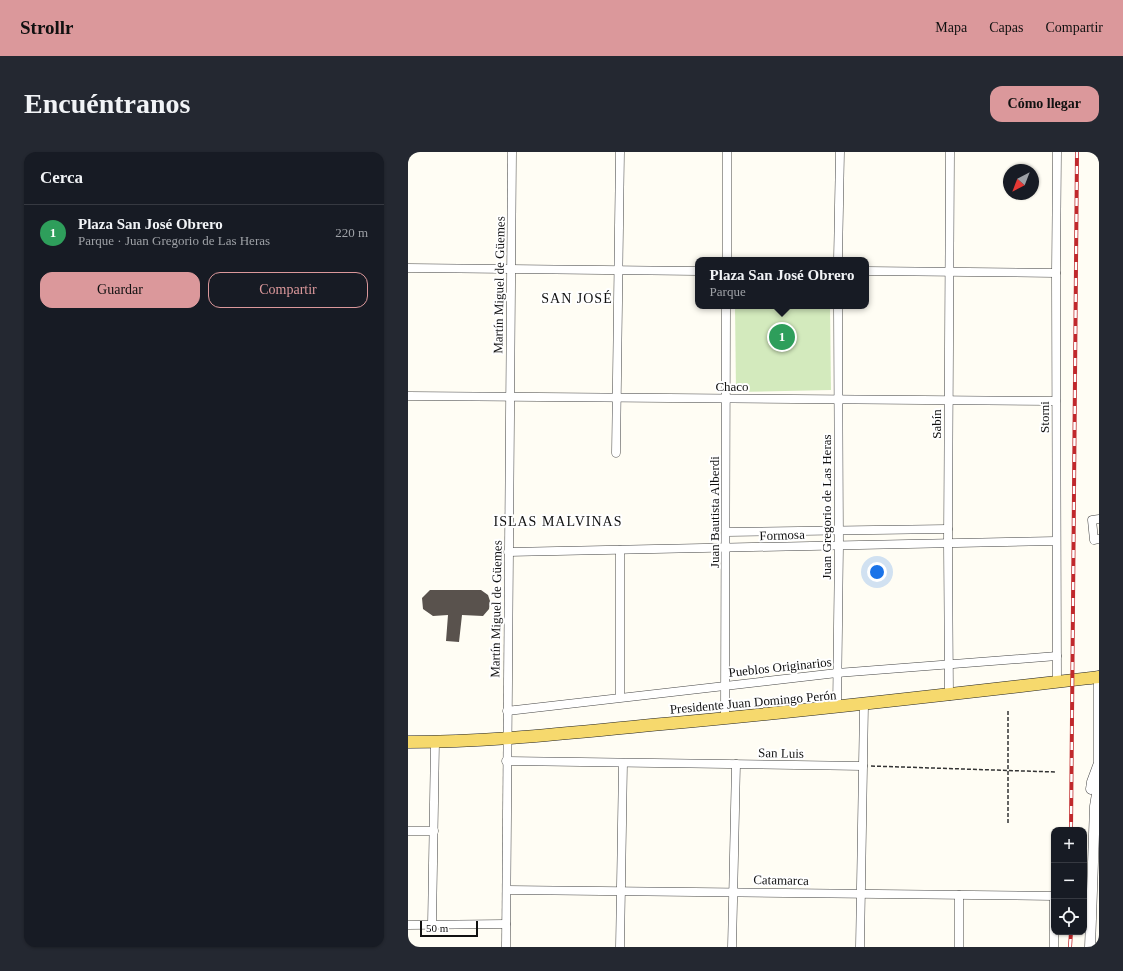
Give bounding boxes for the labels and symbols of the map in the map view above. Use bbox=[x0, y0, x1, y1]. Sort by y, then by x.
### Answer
north arrow bbox=[1003, 164, 1039, 200]
street label: Martín Miguel de Güemes bbox=[490, 216, 508, 354]
district label: SAN JOSÉ bbox=[541, 290, 613, 306]
pin: 1 bbox=[769, 322, 795, 352]
street label: Chaco bbox=[715, 379, 749, 394]
street label: Storni bbox=[1037, 401, 1052, 433]
street label: Sabín bbox=[929, 409, 944, 439]
street label: Juan Gregorio de Las Heras bbox=[819, 434, 834, 580]
street label: Juan Bautista Alberdi bbox=[707, 456, 722, 568]
district label: ISLAS MALVINAS bbox=[493, 514, 623, 529]
street label: Formosa bbox=[759, 527, 805, 543]
street label: Martín Miguel de Güemes bbox=[487, 540, 505, 678]
your location bbox=[867, 562, 887, 582]
street label: Pueblos Originarios bbox=[728, 654, 832, 680]
street label: Presidente Juan Domingo Perón bbox=[669, 687, 837, 717]
street label: San Luis bbox=[758, 745, 804, 761]
street label: Catamarca bbox=[753, 872, 809, 888]
scale bar bbox=[420, 919, 478, 938]

